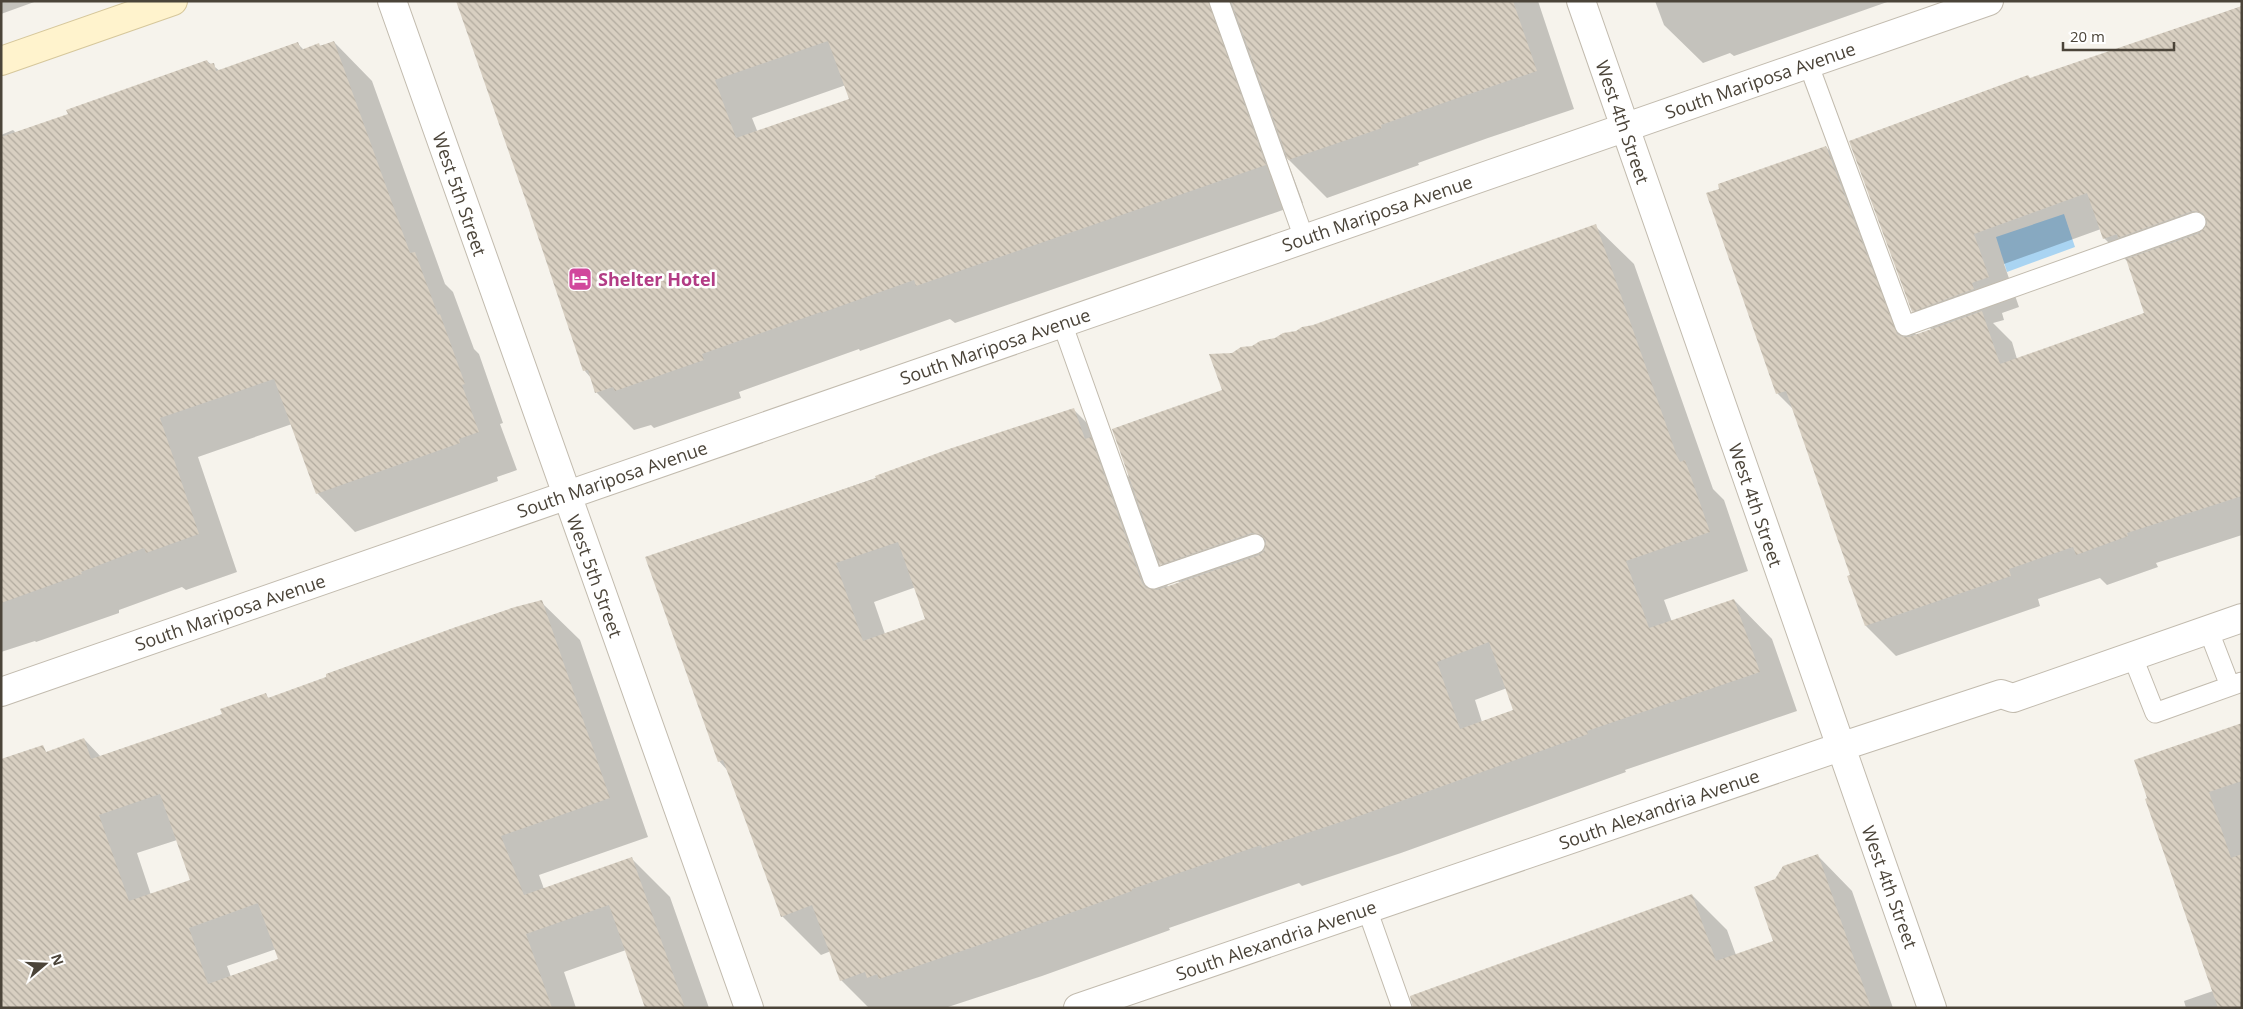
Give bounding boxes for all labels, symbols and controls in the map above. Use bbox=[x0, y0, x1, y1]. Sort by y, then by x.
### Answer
scale bar bbox=[2063, 20, 2174, 52]
text: 20 m bbox=[2070, 26, 2105, 46]
street label: South Mariposa Avenue bbox=[1662, 36, 1858, 124]
street label: West 4th Street bbox=[1591, 57, 1655, 187]
street label: West 5th Street bbox=[428, 129, 492, 259]
street label: South Mariposa Avenue bbox=[1279, 169, 1475, 257]
hotel icon: Shelter Hotel bbox=[567, 266, 593, 292]
place label: Shelter Hotel bbox=[598, 267, 716, 291]
street label: South Mariposa Avenue bbox=[897, 302, 1093, 390]
street label: South Mariposa Avenue bbox=[514, 435, 710, 523]
street label: West 4th Street bbox=[1724, 440, 1788, 570]
street label: West 5th Street bbox=[562, 511, 628, 641]
street label: South Mariposa Avenue bbox=[132, 568, 328, 656]
street label: South Alexandria Avenue bbox=[1556, 763, 1762, 855]
street label: West 4th Street bbox=[1857, 822, 1923, 952]
street label: South Alexandria Avenue bbox=[1173, 894, 1379, 986]
north arrow bbox=[20, 939, 70, 989]
text: N bbox=[47, 951, 69, 968]

